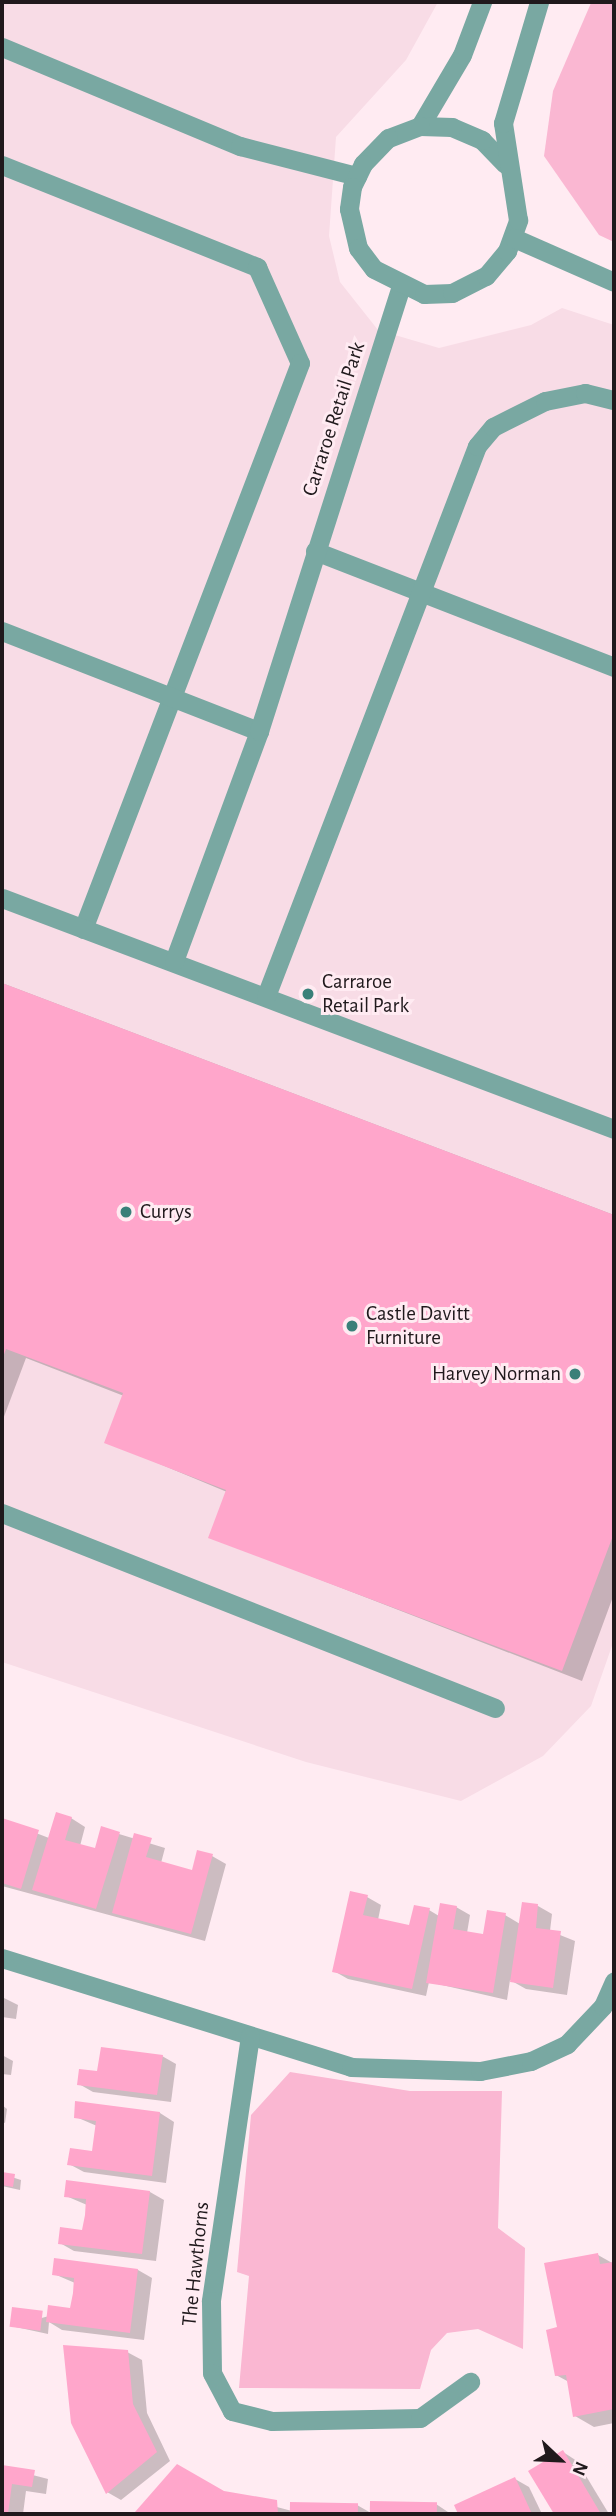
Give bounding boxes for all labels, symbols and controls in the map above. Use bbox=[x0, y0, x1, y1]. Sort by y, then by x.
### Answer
street label: Carraroe Retail Park bbox=[297, 339, 371, 499]
place label: Carraroe Retail Park bbox=[322, 969, 409, 1019]
marker: Carraroe Retail Park bbox=[300, 986, 316, 1002]
place label: Currys bbox=[140, 1199, 192, 1225]
marker: Currys bbox=[118, 1204, 134, 1220]
place label: Castle Davitt Furniture bbox=[366, 1301, 470, 1351]
marker: Castle Davitt Furniture bbox=[344, 1318, 360, 1334]
place label: Harvey Norman bbox=[432, 1361, 561, 1387]
marker: Harvey Norman bbox=[567, 1366, 583, 1382]
street label: The Hawthorns bbox=[177, 2201, 215, 2327]
north arrow bbox=[525, 2425, 595, 2495]
text: N bbox=[568, 2459, 591, 2478]

